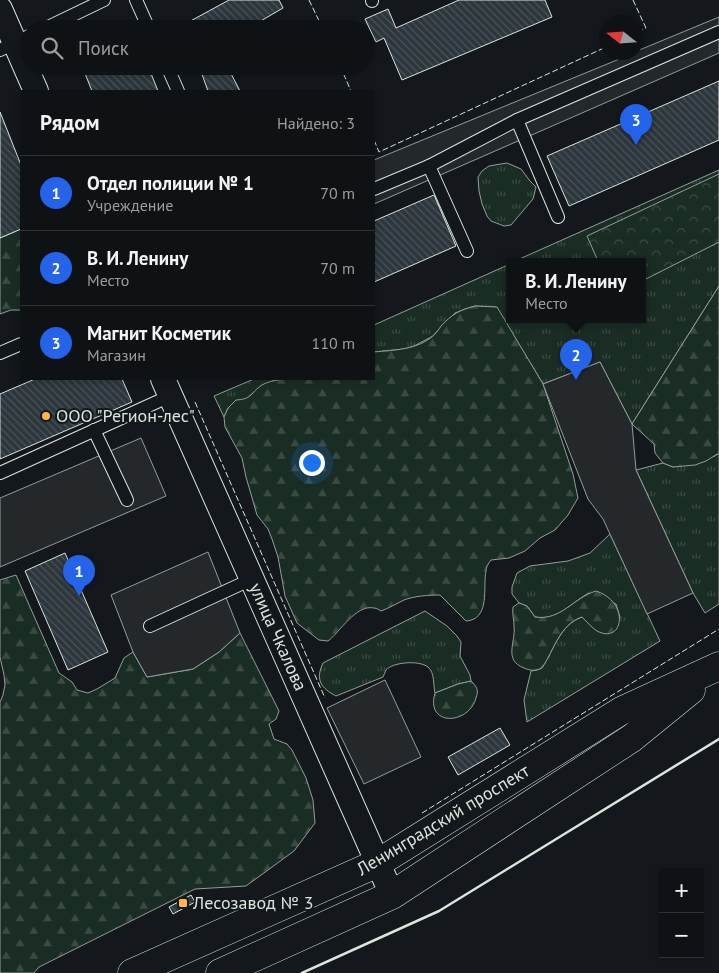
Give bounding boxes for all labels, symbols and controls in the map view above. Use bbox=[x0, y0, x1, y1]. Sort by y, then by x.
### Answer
north arrow bbox=[599, 15, 644, 60]
search box bbox=[20, 20, 375, 75]
icon: search bbox=[38, 34, 66, 62]
text: Поиск bbox=[78, 36, 129, 60]
pin: 3 bbox=[620, 104, 652, 145]
text: Рядом bbox=[40, 109, 99, 136]
text: Найдено: 3 bbox=[277, 113, 355, 133]
text: Отдел полиции № 1 bbox=[87, 171, 254, 195]
text: 1 bbox=[51, 183, 61, 203]
text: 70 m bbox=[320, 183, 355, 203]
text: Учреждение bbox=[87, 195, 173, 215]
text: В. И. Ленину bbox=[87, 246, 188, 270]
text: 2 bbox=[51, 258, 61, 278]
text: 70 m bbox=[320, 258, 355, 278]
popup bbox=[506, 258, 646, 323]
text: В. И. Ленину bbox=[525, 269, 627, 293]
text: Место bbox=[87, 270, 129, 290]
text: Место bbox=[525, 293, 568, 313]
text: Магнит Косметик bbox=[87, 321, 231, 345]
text: 3 bbox=[51, 333, 61, 353]
text: 110 m bbox=[312, 333, 355, 353]
pin: 2 bbox=[560, 339, 592, 380]
text: Магазин bbox=[87, 345, 146, 365]
place label: ООО "Регион-лес" bbox=[56, 404, 195, 427]
marker: ООО "Регион-лес" bbox=[40, 410, 52, 422]
your location bbox=[299, 450, 325, 476]
pin: 1 bbox=[63, 555, 95, 596]
street label: улица Чкалова bbox=[244, 579, 312, 694]
street label: Ленинградский проспект bbox=[351, 758, 534, 881]
map controls bbox=[659, 868, 704, 958]
button: + bbox=[659, 868, 704, 913]
place label: Лесозавод № 3 bbox=[192, 891, 314, 914]
marker: Лесозавод № 3 bbox=[177, 897, 189, 909]
button: − bbox=[659, 913, 704, 958]

